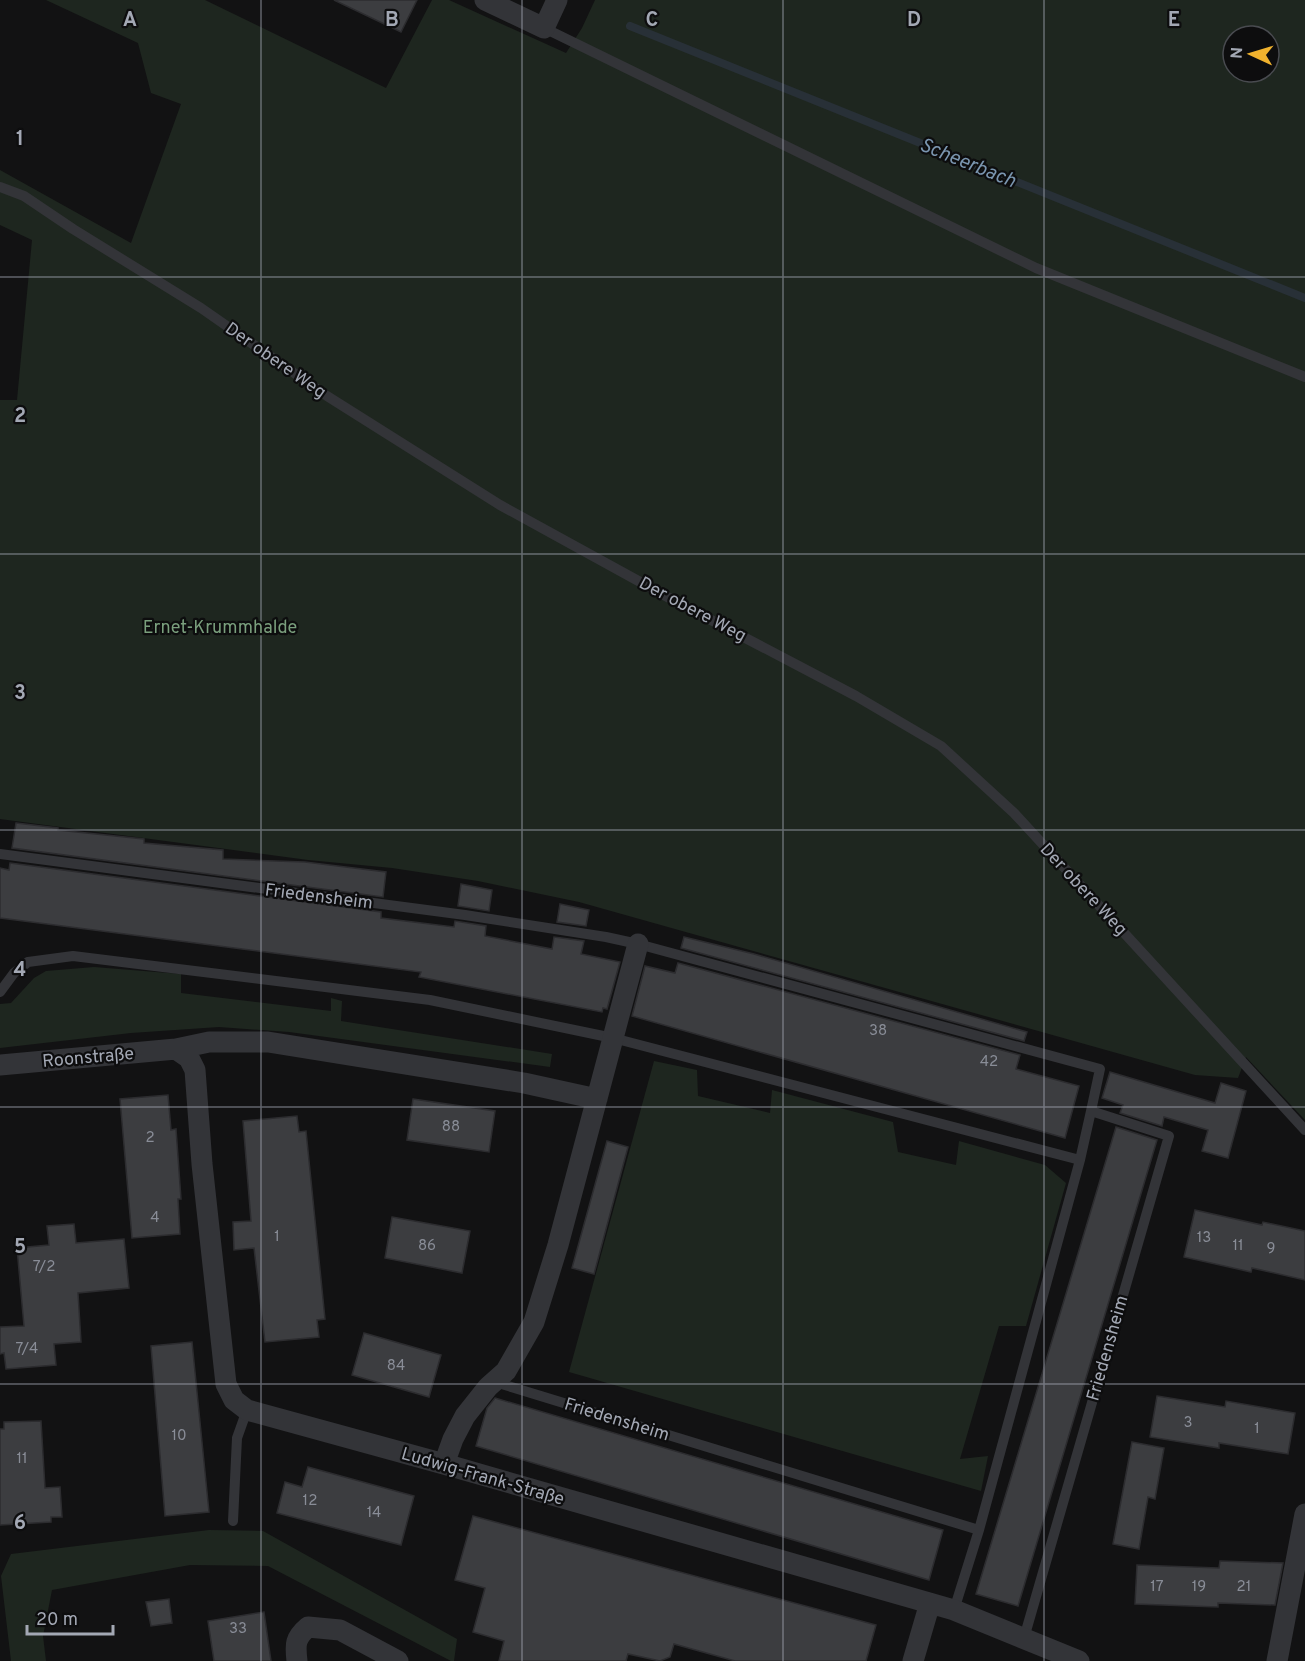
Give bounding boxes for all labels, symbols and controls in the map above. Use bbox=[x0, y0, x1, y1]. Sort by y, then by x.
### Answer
text: A bbox=[123, 8, 137, 34]
text: B bbox=[385, 8, 399, 34]
text: C bbox=[646, 8, 658, 34]
text: D bbox=[907, 8, 921, 34]
text: E bbox=[1168, 8, 1180, 34]
north arrow bbox=[1221, 24, 1281, 84]
text: N bbox=[1228, 47, 1248, 60]
text: 1 bbox=[16, 127, 24, 153]
water label: Scheerbach bbox=[915, 133, 1019, 195]
street label: Der obere Weg bbox=[220, 318, 330, 405]
text: 2 bbox=[14, 404, 26, 430]
street label: Der obere Weg bbox=[635, 572, 750, 648]
park label: Ernet-Krummhalde bbox=[143, 617, 297, 640]
text: 3 bbox=[14, 681, 26, 707]
street label: Der obere Weg bbox=[1034, 839, 1132, 941]
street label: Friedensheim bbox=[263, 879, 374, 916]
text: 4 bbox=[14, 958, 26, 984]
house number: 38 bbox=[869, 1022, 887, 1041]
street label: Roonstraße bbox=[41, 1043, 135, 1074]
house number: 42 bbox=[980, 1053, 998, 1072]
house number: 88 bbox=[442, 1118, 460, 1137]
house number: 2 bbox=[145, 1129, 155, 1148]
house number: 4 bbox=[150, 1209, 160, 1228]
house number: 1 bbox=[274, 1228, 280, 1247]
house number: 13 bbox=[1197, 1229, 1211, 1248]
text: 5 bbox=[14, 1235, 26, 1261]
house number: 86 bbox=[418, 1237, 436, 1256]
house number: 11 bbox=[1232, 1237, 1244, 1256]
house number: 9 bbox=[1267, 1240, 1275, 1259]
house number: 7/2 bbox=[33, 1258, 55, 1277]
street label: Friedensheim bbox=[1082, 1293, 1134, 1404]
house number: 7/4 bbox=[16, 1340, 38, 1359]
house number: 84 bbox=[387, 1357, 405, 1376]
street label: Friedensheim bbox=[561, 1394, 672, 1447]
house number: 3 bbox=[1183, 1414, 1193, 1433]
house number: 1 bbox=[1254, 1420, 1260, 1439]
house number: 10 bbox=[171, 1427, 187, 1446]
street label: Ludwig-Frank-Straße bbox=[398, 1443, 567, 1512]
house number: 11 bbox=[16, 1450, 28, 1469]
house number: 12 bbox=[303, 1492, 317, 1511]
house number: 14 bbox=[367, 1504, 381, 1523]
text: 6 bbox=[14, 1511, 26, 1537]
house number: 17 bbox=[1150, 1578, 1164, 1597]
house number: 19 bbox=[1192, 1578, 1206, 1597]
house number: 21 bbox=[1237, 1578, 1251, 1597]
scale bar bbox=[27, 1598, 112, 1636]
text: 20 m bbox=[36, 1609, 78, 1632]
house number: 33 bbox=[229, 1620, 247, 1639]

